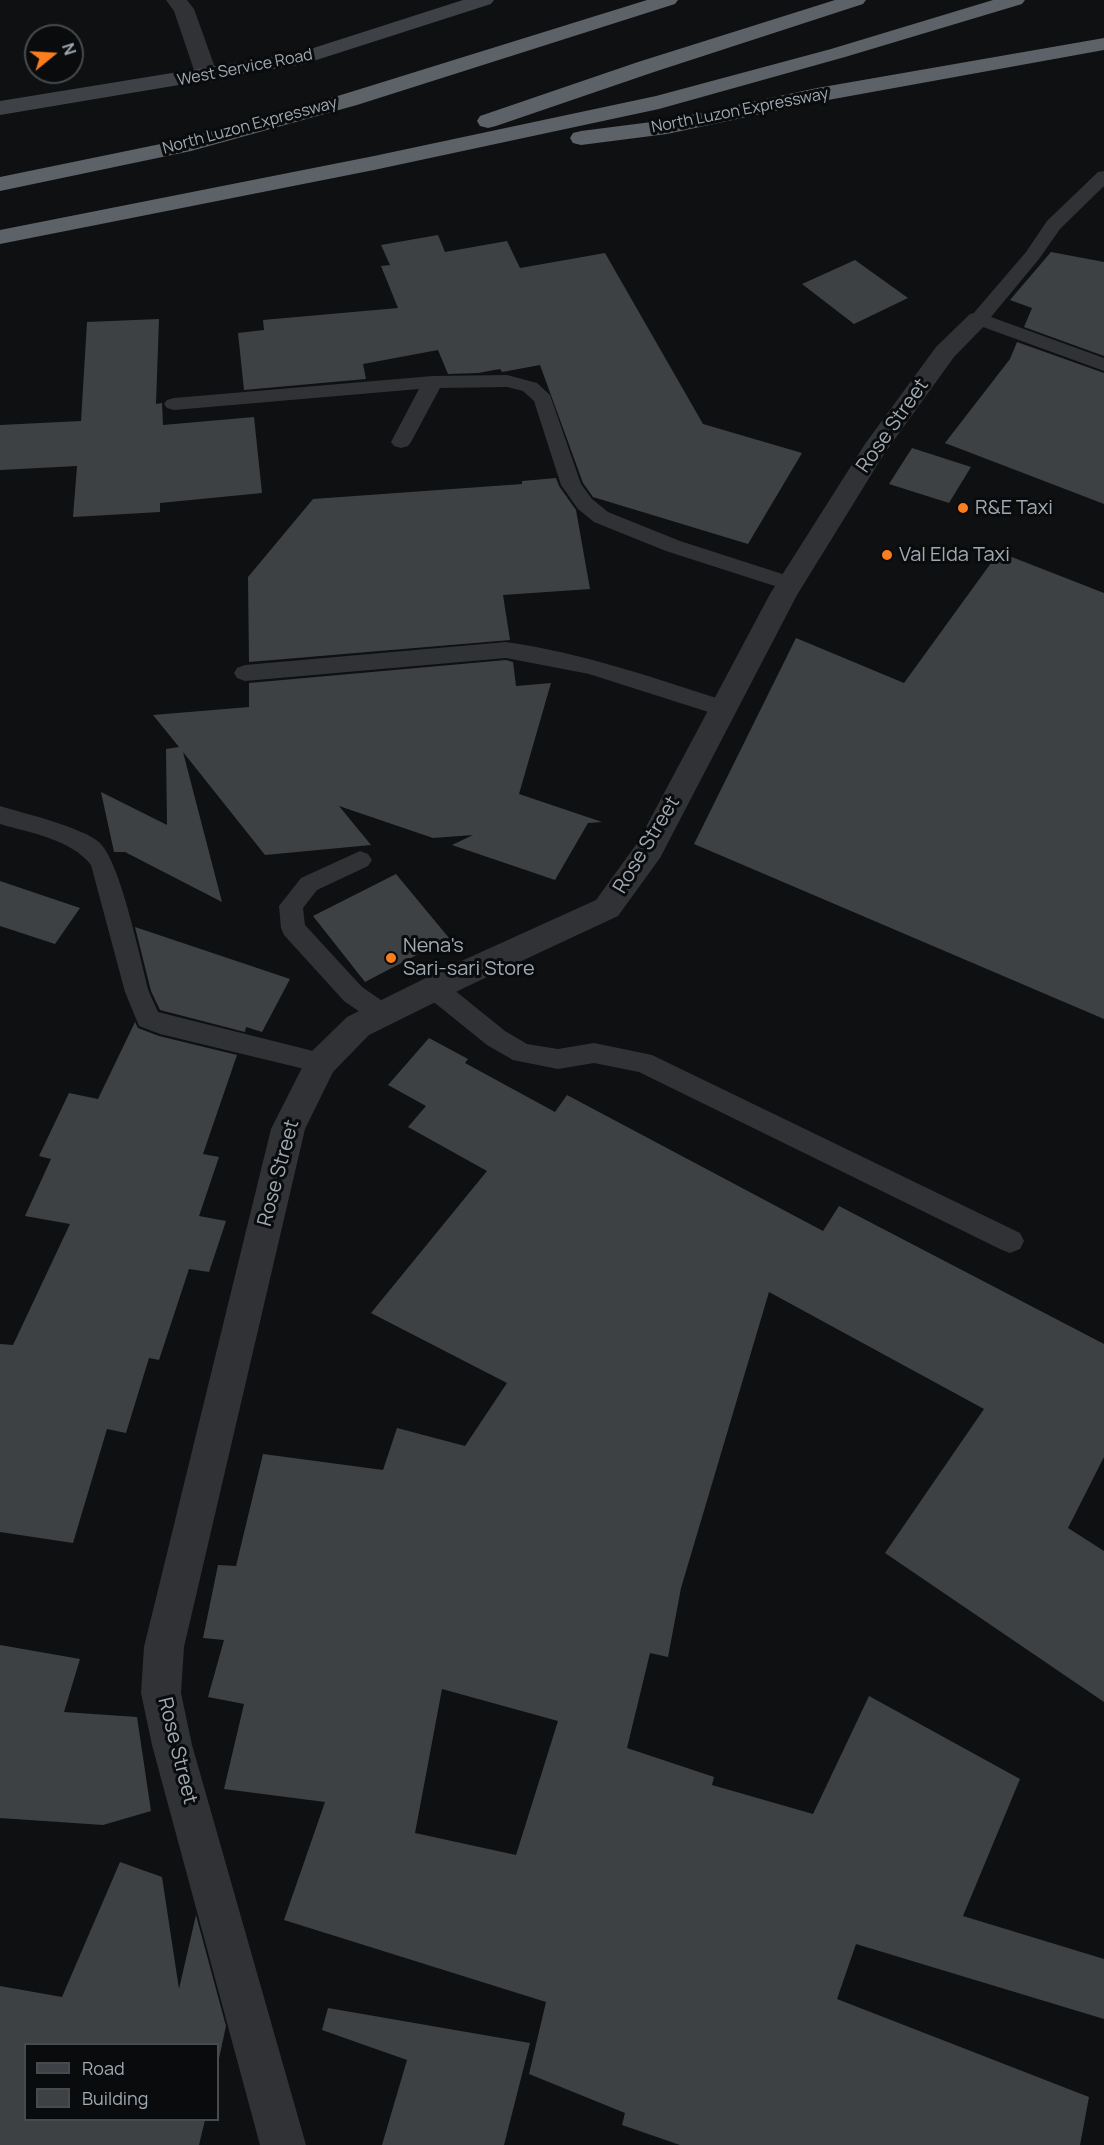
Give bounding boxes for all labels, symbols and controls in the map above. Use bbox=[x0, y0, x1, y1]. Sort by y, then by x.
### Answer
north arrow bbox=[24, 24, 84, 84]
text: N bbox=[57, 40, 81, 58]
street label: West Service Road bbox=[176, 45, 314, 91]
street label: North Luzon Expressway bbox=[650, 84, 830, 138]
street label: North Luzon Expressway bbox=[161, 93, 339, 159]
street label: Rose Street bbox=[852, 374, 934, 478]
place label: R&E Taxi bbox=[975, 496, 1053, 520]
marker: R&E Taxi bbox=[956, 501, 970, 515]
place label: Val Elda Taxi bbox=[899, 543, 1010, 567]
marker: Val Elda Taxi bbox=[880, 548, 894, 562]
street label: Rose Street bbox=[609, 792, 685, 898]
place label: Nena's Sari-sari Store bbox=[403, 934, 535, 981]
marker: Nena's Sari-sari Store bbox=[384, 951, 398, 965]
street label: Rose Street bbox=[253, 1117, 305, 1229]
street label: Rose Street bbox=[152, 1695, 202, 1807]
legend bbox=[24, 2043, 219, 2121]
text: Road bbox=[82, 2056, 125, 2080]
text: Building bbox=[82, 2086, 148, 2110]

